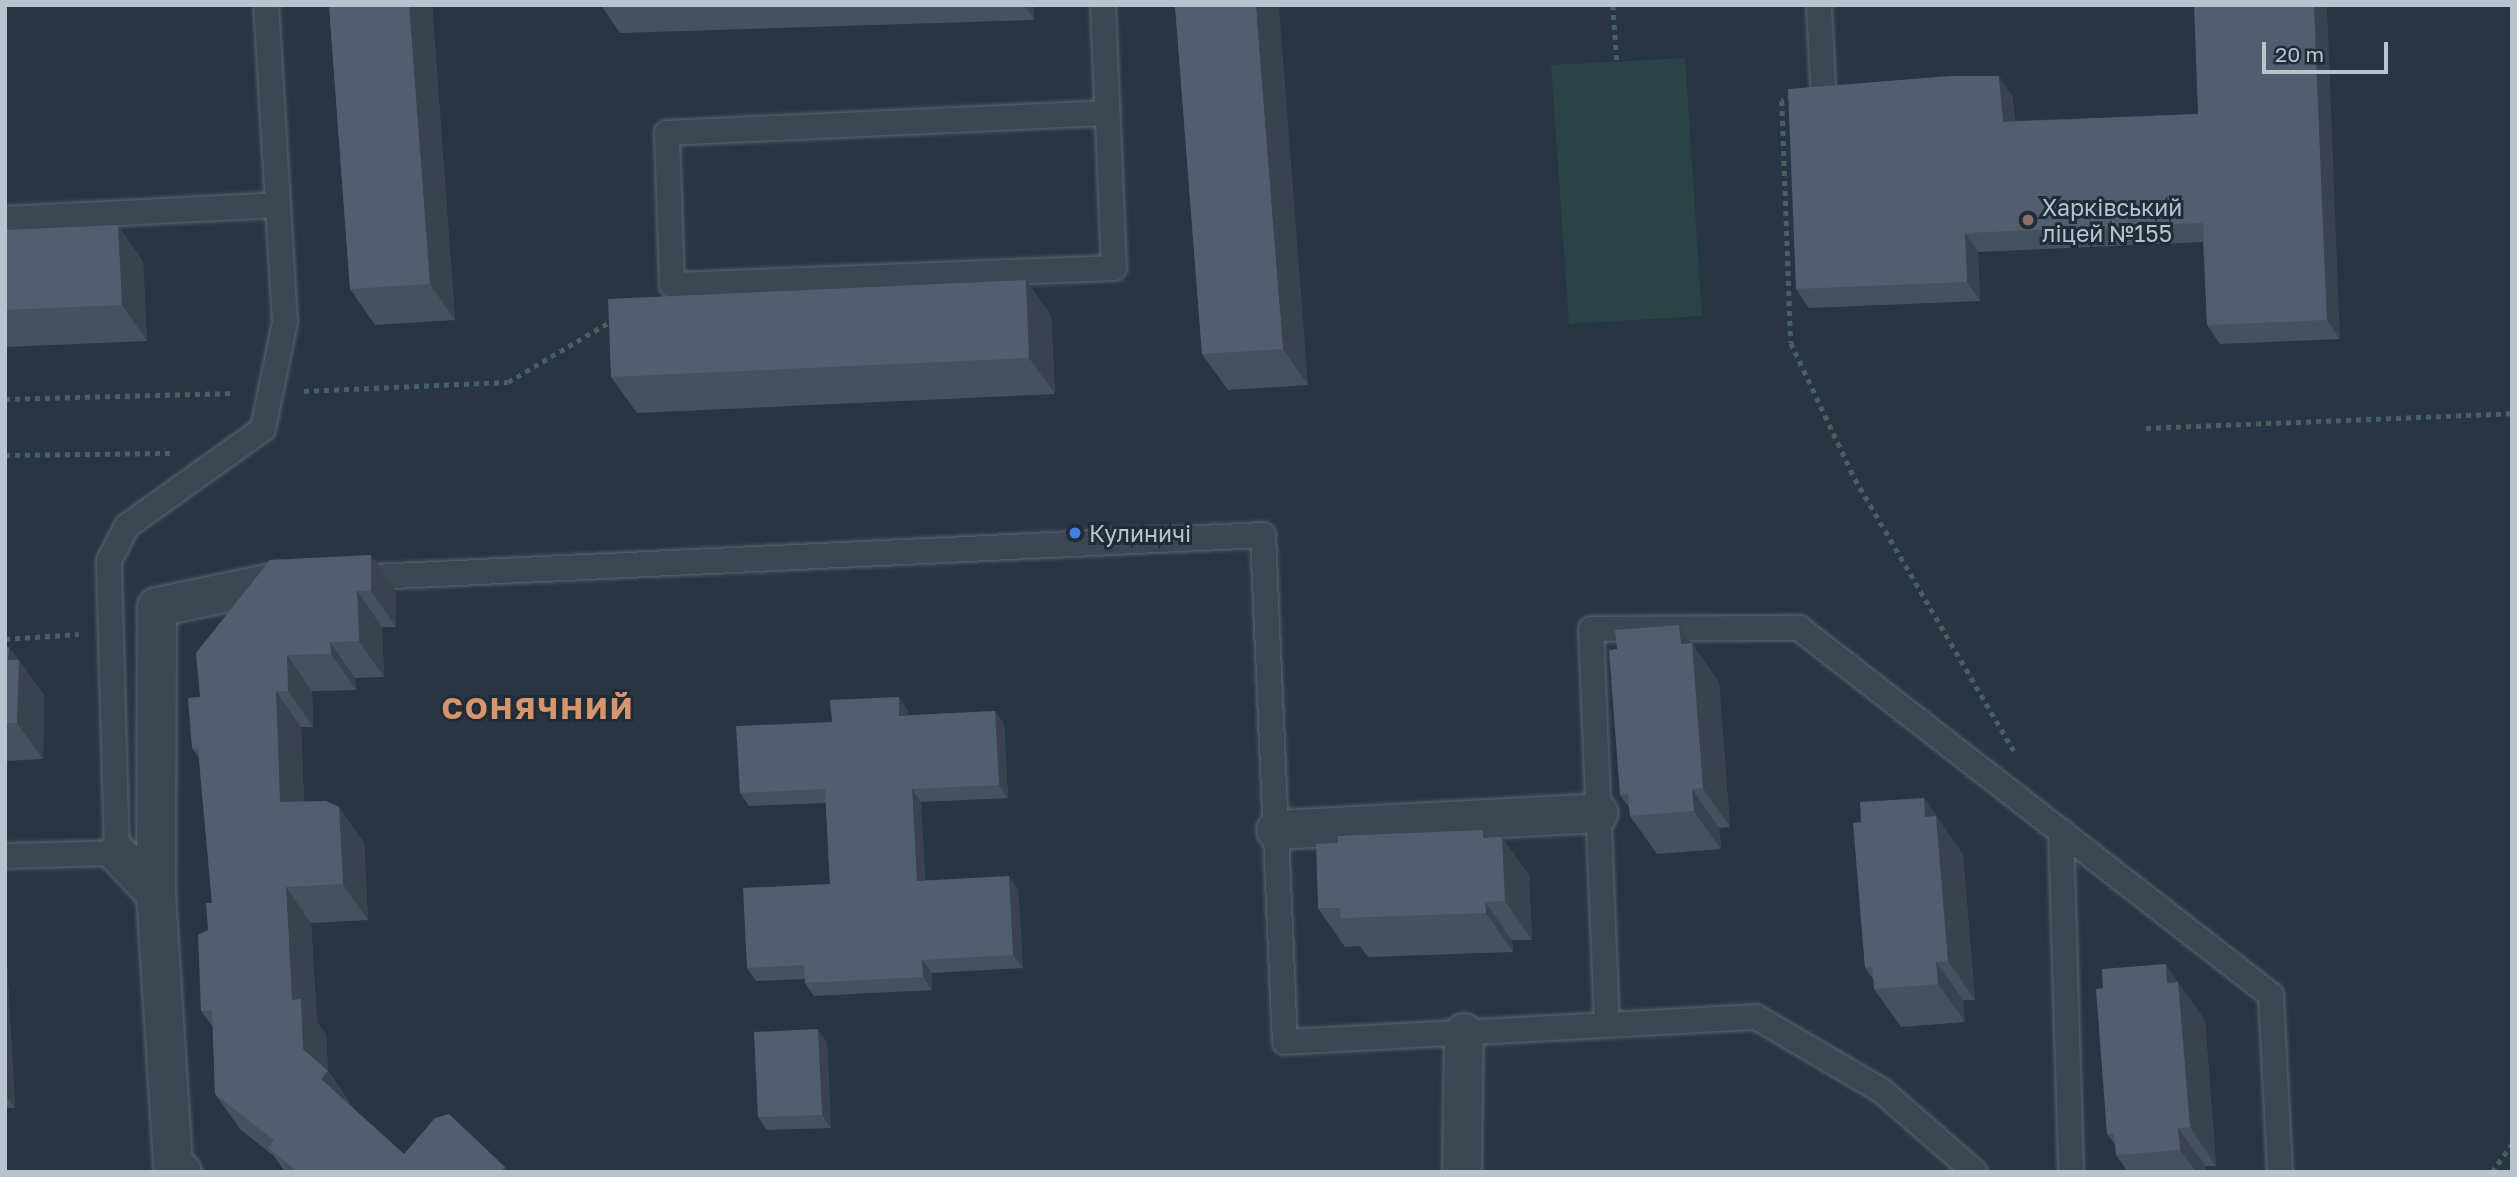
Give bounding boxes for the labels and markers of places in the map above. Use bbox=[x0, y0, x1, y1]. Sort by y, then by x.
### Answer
place label: Харківський ліцей №155 bbox=[2042, 193, 2182, 247]
marker: Харківський ліцей №155 bbox=[2020, 212, 2036, 228]
place label: Кулиничі bbox=[1089, 519, 1191, 547]
marker: Кулиничі bbox=[1067, 525, 1083, 541]

